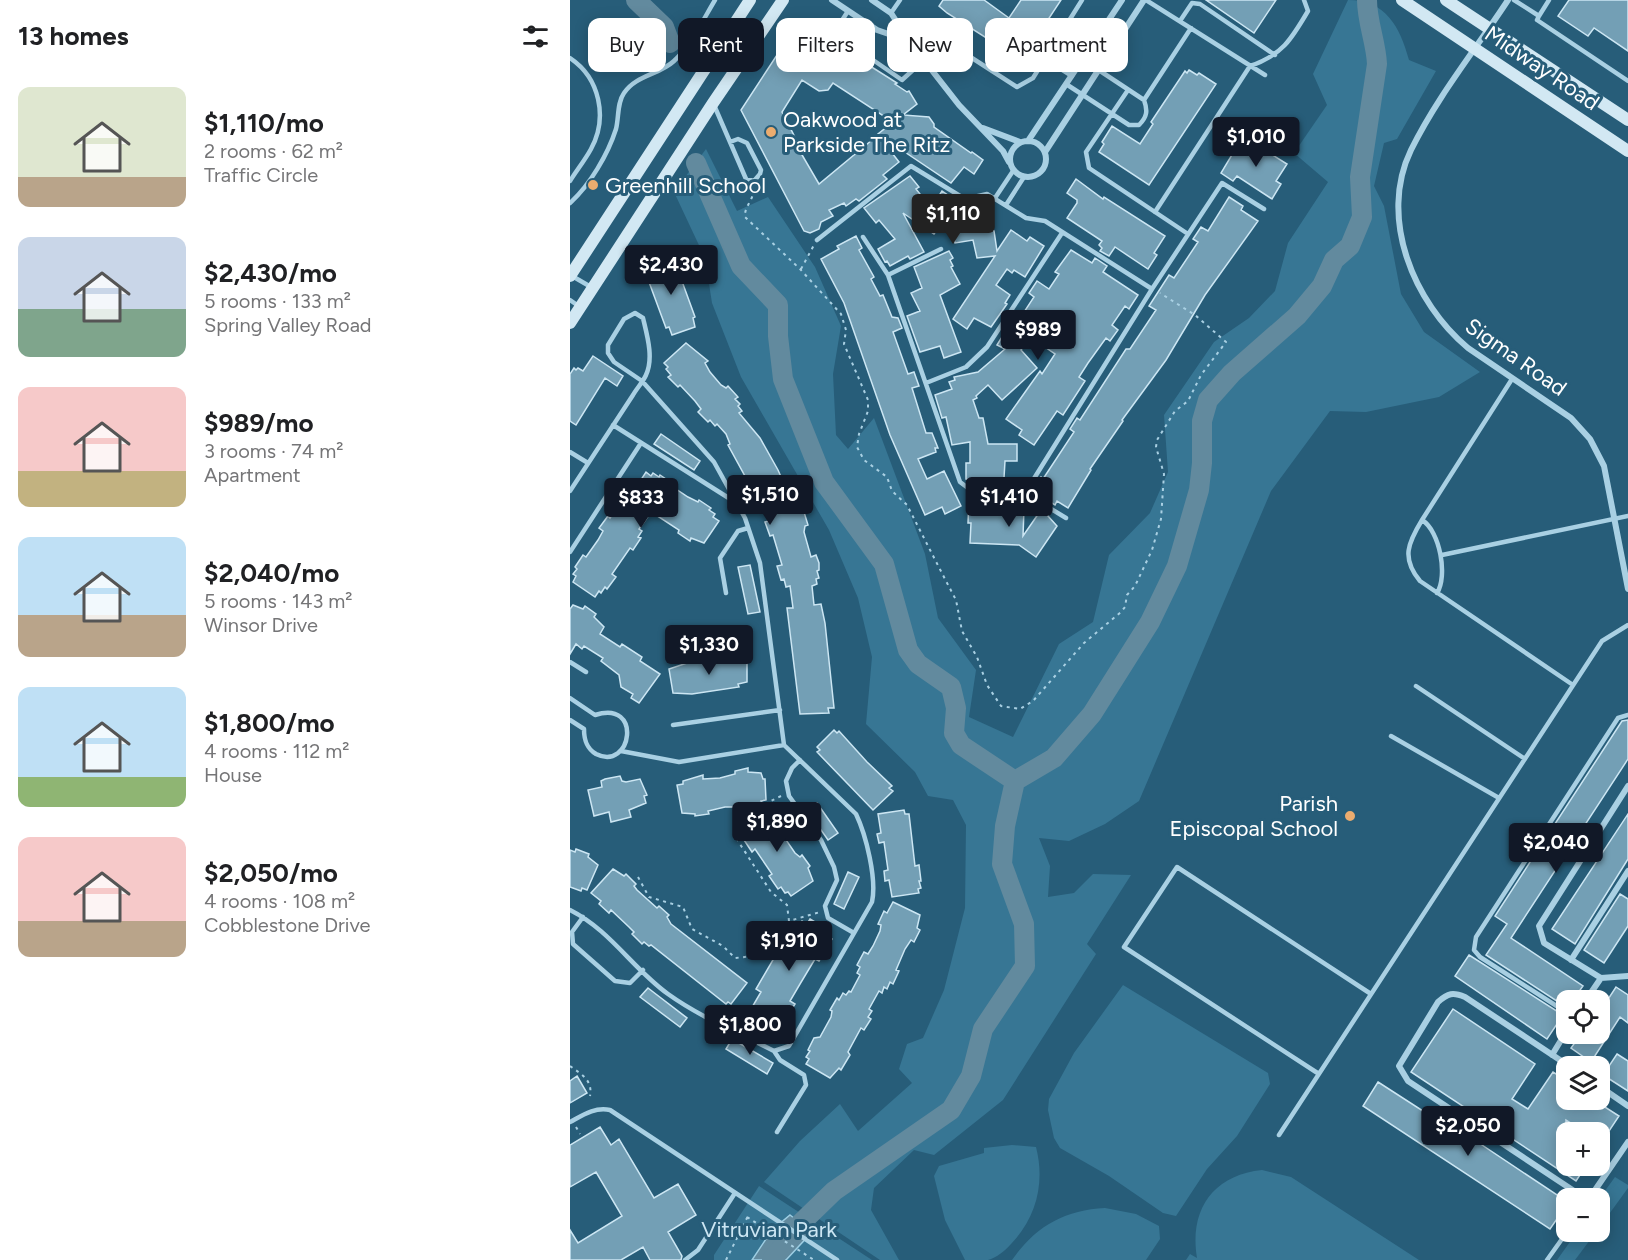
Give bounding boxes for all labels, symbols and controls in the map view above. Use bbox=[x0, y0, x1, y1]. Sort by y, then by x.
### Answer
chip: Buy bbox=[588, 18, 666, 72]
chip: Rent bbox=[678, 18, 764, 72]
chip: Filters bbox=[776, 18, 875, 72]
chip: New bbox=[887, 18, 973, 72]
chip: Apartment bbox=[985, 18, 1128, 72]
text: 13 homes bbox=[18, 20, 129, 52]
icon: filters bbox=[519, 20, 552, 53]
street label: Midway Road bbox=[1480, 20, 1604, 116]
place label: Oakwood at Parkside The Ritz bbox=[783, 106, 950, 158]
text: $1,110/mo bbox=[204, 107, 324, 139]
icon: home bbox=[66, 111, 138, 183]
pin: $1,010 bbox=[1207, 117, 1305, 168]
text: $1,010 bbox=[1226, 124, 1286, 148]
marker: Oakwood at Parkside The Ritz bbox=[764, 125, 778, 139]
text: 2 rooms · 62 m² bbox=[204, 139, 343, 163]
text: Traffic Circle bbox=[204, 163, 318, 187]
place label: Greenhill School bbox=[605, 172, 766, 199]
marker: Greenhill School bbox=[586, 178, 600, 192]
pin: $1,110 bbox=[904, 194, 1002, 245]
text: $1,110 bbox=[926, 201, 980, 225]
pin: $2,430 bbox=[622, 245, 720, 296]
text: $2,430 bbox=[639, 252, 703, 276]
text: $2,430/mo bbox=[204, 257, 337, 289]
icon: home bbox=[66, 261, 138, 333]
text: 5 rooms · 133 m² bbox=[204, 289, 351, 313]
pin: $989 bbox=[1002, 310, 1074, 361]
street label: Sigma Road bbox=[1460, 312, 1572, 402]
text: Spring Valley Road bbox=[204, 313, 372, 337]
text: $989 bbox=[1015, 317, 1061, 341]
text: $989/mo bbox=[204, 407, 314, 439]
icon: home bbox=[66, 411, 138, 483]
text: 3 rooms · 74 m² bbox=[204, 439, 343, 463]
text: Apartment bbox=[204, 463, 301, 487]
pin: $1,510 bbox=[721, 475, 819, 526]
pin: $1,410 bbox=[960, 477, 1058, 528]
pin: $833 bbox=[605, 478, 677, 529]
text: $1,510 bbox=[741, 482, 799, 506]
text: $1,410 bbox=[980, 484, 1038, 508]
text: $833 bbox=[618, 485, 664, 509]
text: $2,040/mo bbox=[204, 557, 339, 589]
icon: home bbox=[66, 561, 138, 633]
text: 5 rooms · 143 m² bbox=[204, 589, 352, 613]
text: Winsor Drive bbox=[204, 613, 318, 637]
pin: $1,330 bbox=[660, 625, 758, 676]
text: $1,330 bbox=[679, 632, 739, 656]
text: $1,800/mo bbox=[204, 707, 335, 739]
icon: home bbox=[66, 711, 138, 783]
text: 4 rooms · 112 m² bbox=[204, 739, 350, 763]
text: House bbox=[204, 763, 262, 787]
place label: Parish Episcopal School bbox=[1169, 790, 1338, 842]
pin: $1,890 bbox=[728, 802, 826, 853]
text: $1,890 bbox=[746, 809, 808, 833]
marker: Parish Episcopal School bbox=[1343, 809, 1357, 823]
pin: $2,040 bbox=[1507, 823, 1605, 874]
text: $2,040 bbox=[1523, 830, 1589, 854]
text: $2,050/mo bbox=[204, 857, 338, 889]
icon: home bbox=[66, 861, 138, 933]
text: 4 rooms · 108 m² bbox=[204, 889, 355, 913]
text: Cobblestone Drive bbox=[204, 913, 370, 937]
pin: $1,910 bbox=[740, 921, 838, 972]
text: $1,910 bbox=[760, 928, 818, 952]
map controls bbox=[1556, 990, 1610, 1242]
button: locate bbox=[1556, 990, 1610, 1044]
pin: $1,800 bbox=[701, 1005, 799, 1056]
text: $1,800 bbox=[719, 1012, 781, 1036]
button: layers bbox=[1556, 1056, 1610, 1110]
pin: $2,050 bbox=[1419, 1106, 1517, 1157]
text: $2,050 bbox=[1435, 1113, 1501, 1137]
button: + bbox=[1556, 1122, 1610, 1176]
button: − bbox=[1556, 1188, 1610, 1242]
park label: Vitruvian Park bbox=[701, 1216, 837, 1243]

